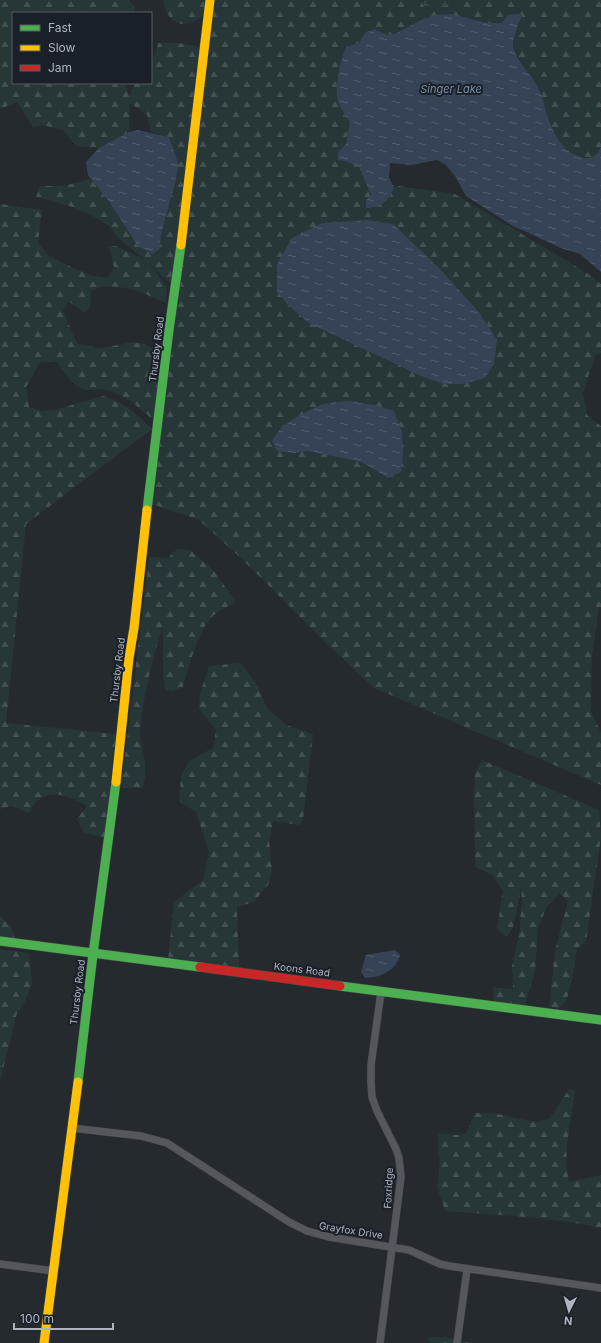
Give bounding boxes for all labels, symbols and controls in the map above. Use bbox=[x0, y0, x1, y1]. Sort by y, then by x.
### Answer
legend bbox=[12, 12, 152, 84]
text: Fast bbox=[48, 20, 72, 35]
text: Slow bbox=[48, 40, 76, 55]
text: Jam bbox=[48, 60, 72, 75]
water label: Singer Lake bbox=[420, 82, 482, 96]
street label: Thursby Road bbox=[146, 316, 166, 382]
street label: Thursby Road bbox=[107, 637, 127, 703]
street label: Thursby Road bbox=[67, 959, 87, 1025]
street label: Koons Road bbox=[273, 960, 331, 978]
street label: Foxridge bbox=[381, 1167, 395, 1209]
street label: Grayfox Drive bbox=[318, 1219, 384, 1241]
north arrow bbox=[549, 1291, 589, 1331]
scale bar bbox=[14, 1305, 113, 1331]
text: 100 m bbox=[20, 1311, 54, 1326]
text: N bbox=[563, 1314, 573, 1328]

